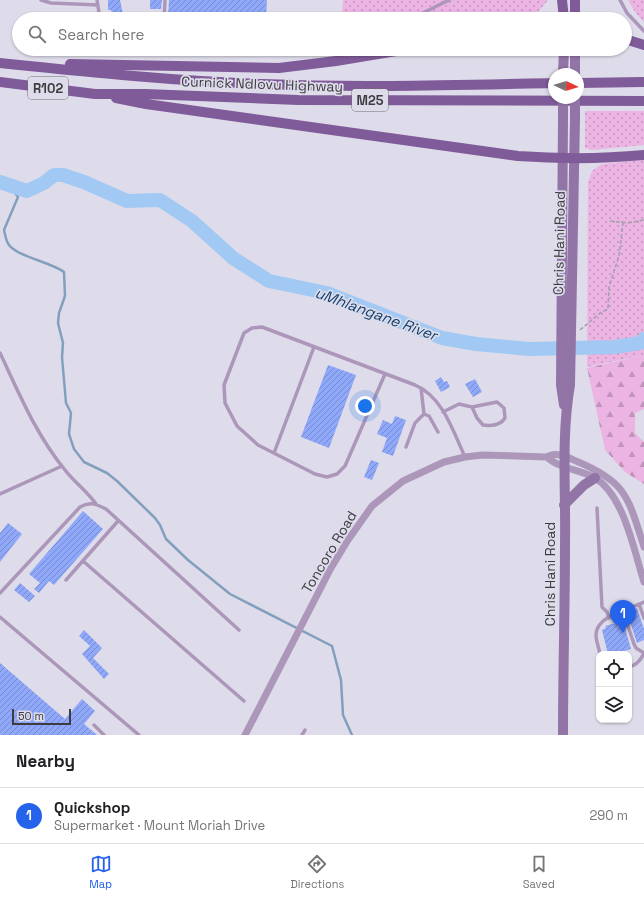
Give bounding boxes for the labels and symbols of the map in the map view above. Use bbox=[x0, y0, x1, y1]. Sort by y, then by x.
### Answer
north arrow bbox=[548, 68, 584, 104]
street label: Curnick Ndlovu Highway bbox=[181, 72, 343, 96]
road number: R102 bbox=[28, 77, 68, 99]
road number: M25 bbox=[352, 89, 388, 111]
street label: Chris Hani Road bbox=[549, 191, 569, 295]
water label: uMhlangane River bbox=[313, 283, 441, 345]
your location bbox=[355, 396, 375, 416]
street label: Toncoro Road bbox=[297, 508, 361, 596]
street label: Chris Hani Road bbox=[541, 522, 559, 626]
pin: 1 bbox=[610, 600, 636, 633]
scale bar bbox=[12, 707, 71, 726]

